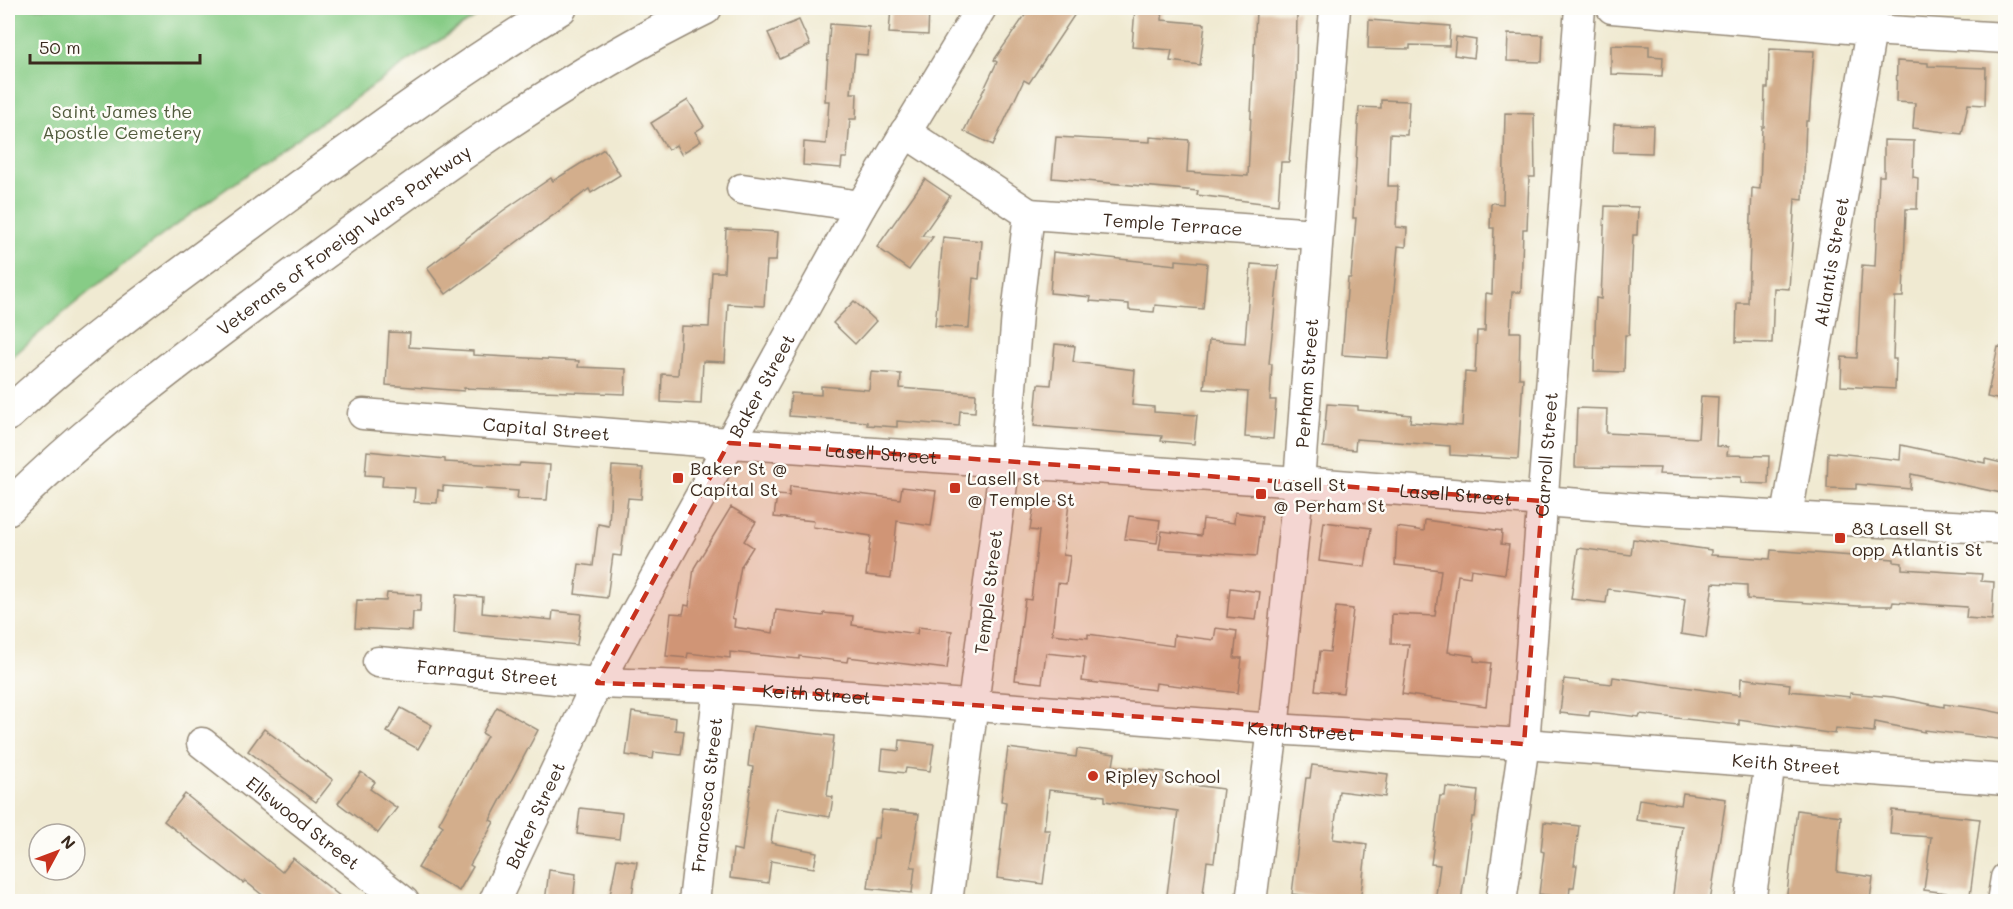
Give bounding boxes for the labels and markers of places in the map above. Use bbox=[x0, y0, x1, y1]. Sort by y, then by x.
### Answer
place label: Baker St @ Capital St bbox=[690, 456, 788, 501]
place label: Lasell St @ Temple St bbox=[967, 466, 1075, 511]
marker: Baker St @ Capital St bbox=[671, 471, 685, 485]
place label: Lasell St @ Perham St bbox=[1273, 472, 1385, 517]
marker: Lasell St @ Temple St bbox=[948, 481, 962, 495]
marker: Lasell St @ Perham St bbox=[1254, 487, 1268, 501]
place label: 83 Lasell St opp Atlantis St bbox=[1852, 516, 1983, 561]
marker: 83 Lasell St opp Atlantis St bbox=[1833, 531, 1847, 545]
place label: Ripley School bbox=[1105, 764, 1221, 788]
marker: Ripley School bbox=[1086, 769, 1100, 783]

